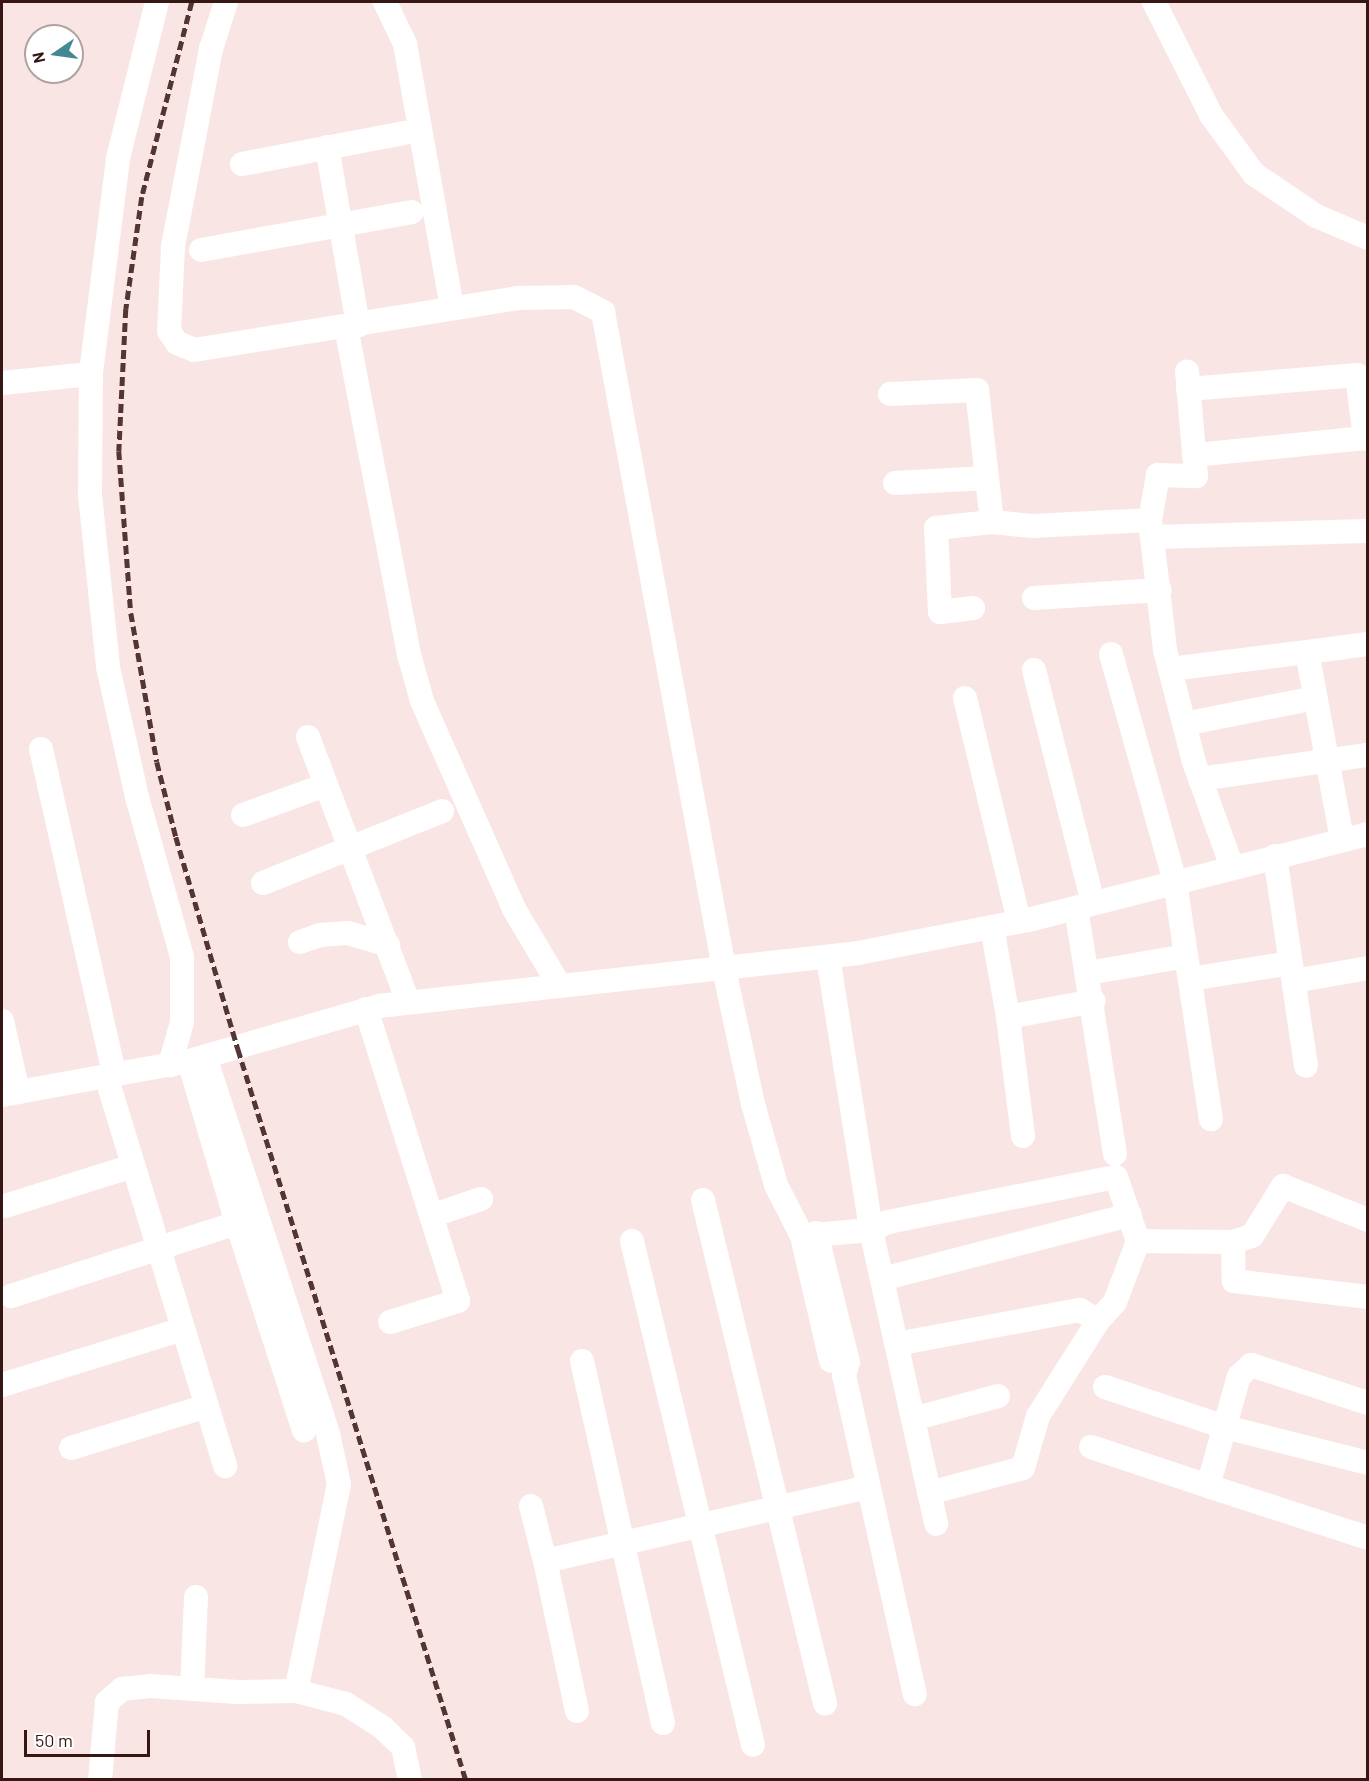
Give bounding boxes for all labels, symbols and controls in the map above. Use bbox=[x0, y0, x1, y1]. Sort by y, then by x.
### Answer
north arrow bbox=[24, 24, 84, 84]
text: N bbox=[27, 50, 48, 65]
scale bar bbox=[27, 1718, 153, 1756]
text: 50 m bbox=[35, 1729, 73, 1751]

